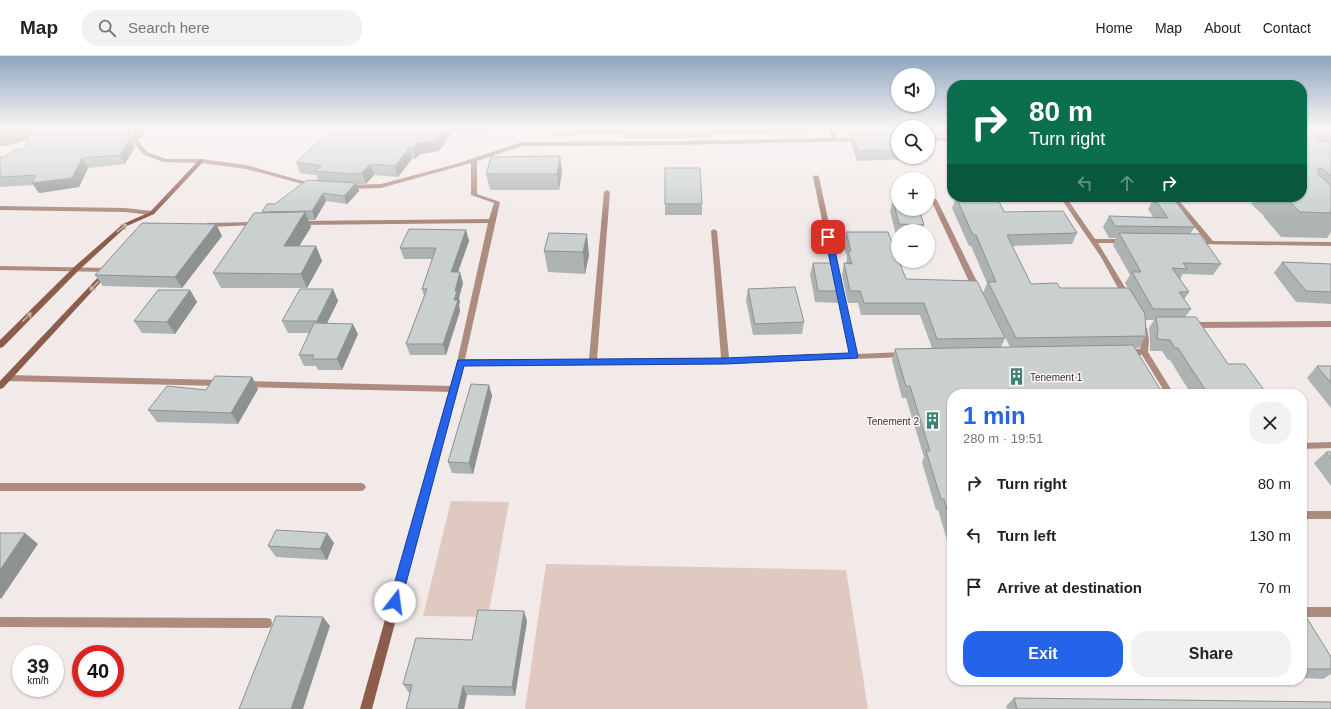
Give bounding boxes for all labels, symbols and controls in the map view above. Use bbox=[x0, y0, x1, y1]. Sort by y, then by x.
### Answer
search box bbox=[82, 10, 362, 46]
text: Map bbox=[20, 17, 58, 38]
icon: search bbox=[96, 17, 118, 39]
text: Search here bbox=[128, 19, 210, 36]
text: Home bbox=[1096, 20, 1133, 36]
text: Map bbox=[1155, 20, 1182, 36]
text: About bbox=[1204, 20, 1241, 36]
text: Contact bbox=[1263, 20, 1311, 36]
map controls bbox=[891, 68, 935, 268]
button: sound bbox=[891, 68, 935, 112]
icon: right bbox=[963, 96, 1015, 148]
text: 80 m bbox=[1029, 96, 1093, 127]
button: search bbox=[891, 120, 935, 164]
text: Turn right bbox=[1029, 129, 1105, 149]
button: + bbox=[891, 172, 935, 216]
icon: left bbox=[1074, 172, 1096, 194]
icon: ahead bbox=[1116, 172, 1138, 194]
icon: right bbox=[1158, 172, 1180, 194]
pin bbox=[811, 220, 845, 254]
one-way arrow bbox=[117, 224, 127, 233]
button: − bbox=[891, 224, 935, 268]
icon: arrive bbox=[817, 226, 839, 248]
one-way arrow bbox=[89, 281, 99, 291]
one-way arrow bbox=[23, 312, 32, 322]
building icon: Tenement 1 bbox=[1007, 367, 1027, 387]
place label: Tenement 1 bbox=[1030, 372, 1083, 383]
text: 1 min bbox=[963, 402, 1026, 429]
button: close bbox=[1249, 402, 1291, 444]
building icon: Tenement 2 bbox=[922, 411, 942, 431]
place label: Tenement 2 bbox=[867, 416, 919, 427]
text: 280 m · 19:51 bbox=[963, 431, 1043, 446]
icon: right bbox=[963, 472, 985, 494]
text: Turn right bbox=[997, 475, 1067, 492]
text: 80 m bbox=[1258, 475, 1291, 492]
icon: left bbox=[963, 524, 985, 546]
text: Turn left bbox=[997, 527, 1056, 544]
text: 130 m bbox=[1249, 527, 1291, 544]
icon: arrive bbox=[963, 576, 985, 598]
text: Arrive at destination bbox=[997, 579, 1142, 596]
text: 70 m bbox=[1258, 579, 1291, 596]
position arrow bbox=[374, 581, 416, 623]
button: Exit bbox=[963, 631, 1123, 677]
button: Share bbox=[1131, 631, 1291, 677]
speed limit sign: 40 bbox=[72, 645, 124, 697]
text: 39 bbox=[27, 655, 49, 677]
text: km/h bbox=[27, 675, 49, 686]

